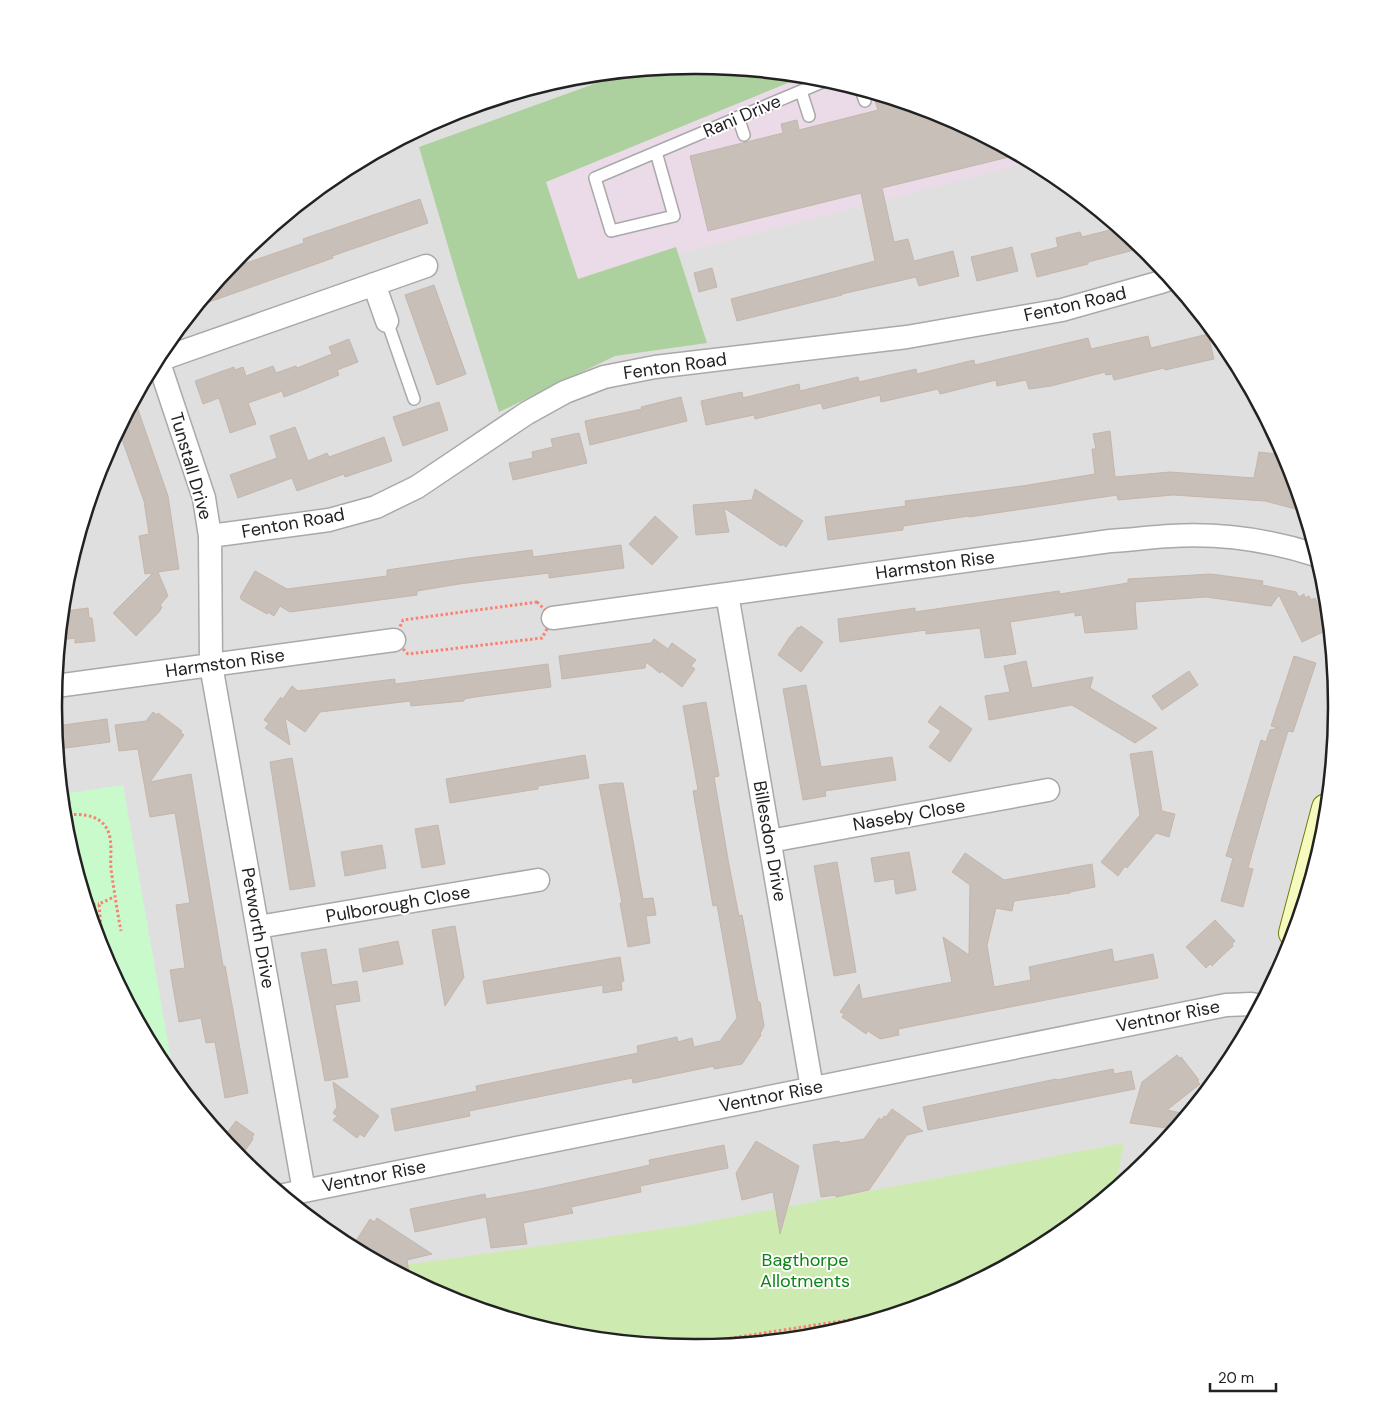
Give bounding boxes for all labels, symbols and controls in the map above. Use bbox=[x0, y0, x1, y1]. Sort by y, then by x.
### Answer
street label: Rani Drive bbox=[699, 89, 785, 143]
street label: Fenton Road bbox=[1021, 281, 1129, 327]
street label: Fenton Road bbox=[622, 347, 728, 385]
street label: Tunstall Drive bbox=[164, 409, 218, 523]
street label: Fenton Road bbox=[240, 502, 346, 544]
street label: Harmston Rise bbox=[874, 545, 996, 585]
street label: Harmston Rise bbox=[164, 643, 286, 683]
street label: Billesdon Drive bbox=[748, 779, 792, 903]
street label: Naseby Close bbox=[851, 793, 967, 837]
street label: Petworth Drive bbox=[236, 866, 280, 990]
street label: Pulborough Close bbox=[324, 880, 472, 928]
street label: Ventnor Rise bbox=[1114, 994, 1222, 1038]
street label: Ventnor Rise bbox=[717, 1074, 825, 1118]
street label: Ventnor Rise bbox=[320, 1154, 428, 1198]
park label: Bagthorpe Allotments bbox=[760, 1248, 850, 1293]
scale bar bbox=[1210, 1360, 1276, 1392]
text: 20 m bbox=[1218, 1368, 1254, 1388]

